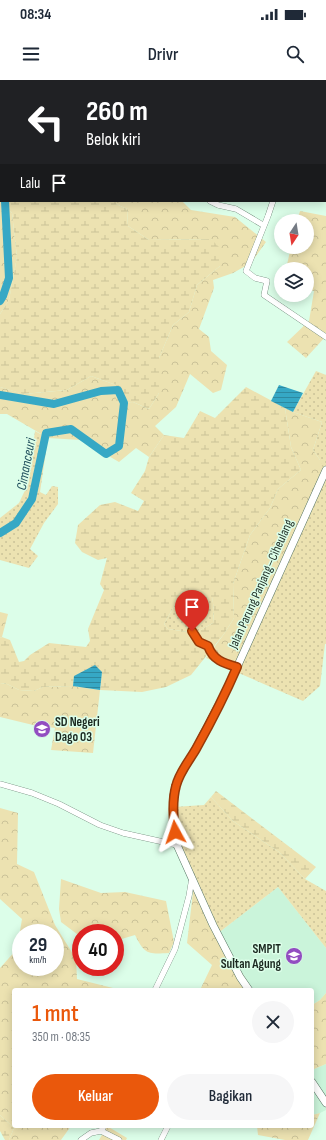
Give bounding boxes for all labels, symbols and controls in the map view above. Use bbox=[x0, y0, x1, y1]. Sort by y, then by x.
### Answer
text: 08:34 bbox=[20, 5, 51, 24]
icon: menu bbox=[20, 43, 42, 65]
icon: search bbox=[284, 43, 306, 65]
text: Drivr bbox=[148, 44, 178, 65]
text: 260 m bbox=[86, 95, 148, 128]
icon: left bbox=[20, 96, 72, 148]
text: Belok kiri bbox=[86, 129, 141, 150]
icon: arrive bbox=[48, 172, 70, 194]
text: Lalu bbox=[20, 174, 40, 193]
north arrow bbox=[274, 214, 314, 254]
map controls bbox=[274, 214, 314, 302]
button: layers bbox=[274, 262, 314, 302]
water label: Cimanceuri bbox=[13, 436, 39, 491]
street label: Jalan Parung Panjang–Ciheulang bbox=[225, 517, 297, 652]
pin bbox=[175, 590, 209, 631]
icon: arrive bbox=[181, 596, 203, 618]
place label: SD Negeri Dago 03 bbox=[55, 714, 100, 745]
school or university icon: SD Negeri Dago 03 bbox=[32, 719, 52, 739]
position arrow bbox=[154, 811, 196, 853]
speed limit sign: 40 bbox=[72, 924, 124, 976]
text: 29 bbox=[29, 933, 47, 957]
place label: SMPIT Sultan Agung bbox=[221, 941, 282, 972]
school or university icon: SMPIT Sultan Agung bbox=[284, 946, 304, 966]
text: km/h bbox=[29, 954, 47, 966]
text: 1 mnt bbox=[32, 999, 79, 1028]
button: close bbox=[252, 1001, 294, 1043]
text: 350 m · 08:35 bbox=[32, 1029, 90, 1045]
button: Keluar bbox=[32, 1074, 159, 1120]
button: Bagikan bbox=[167, 1074, 294, 1120]

